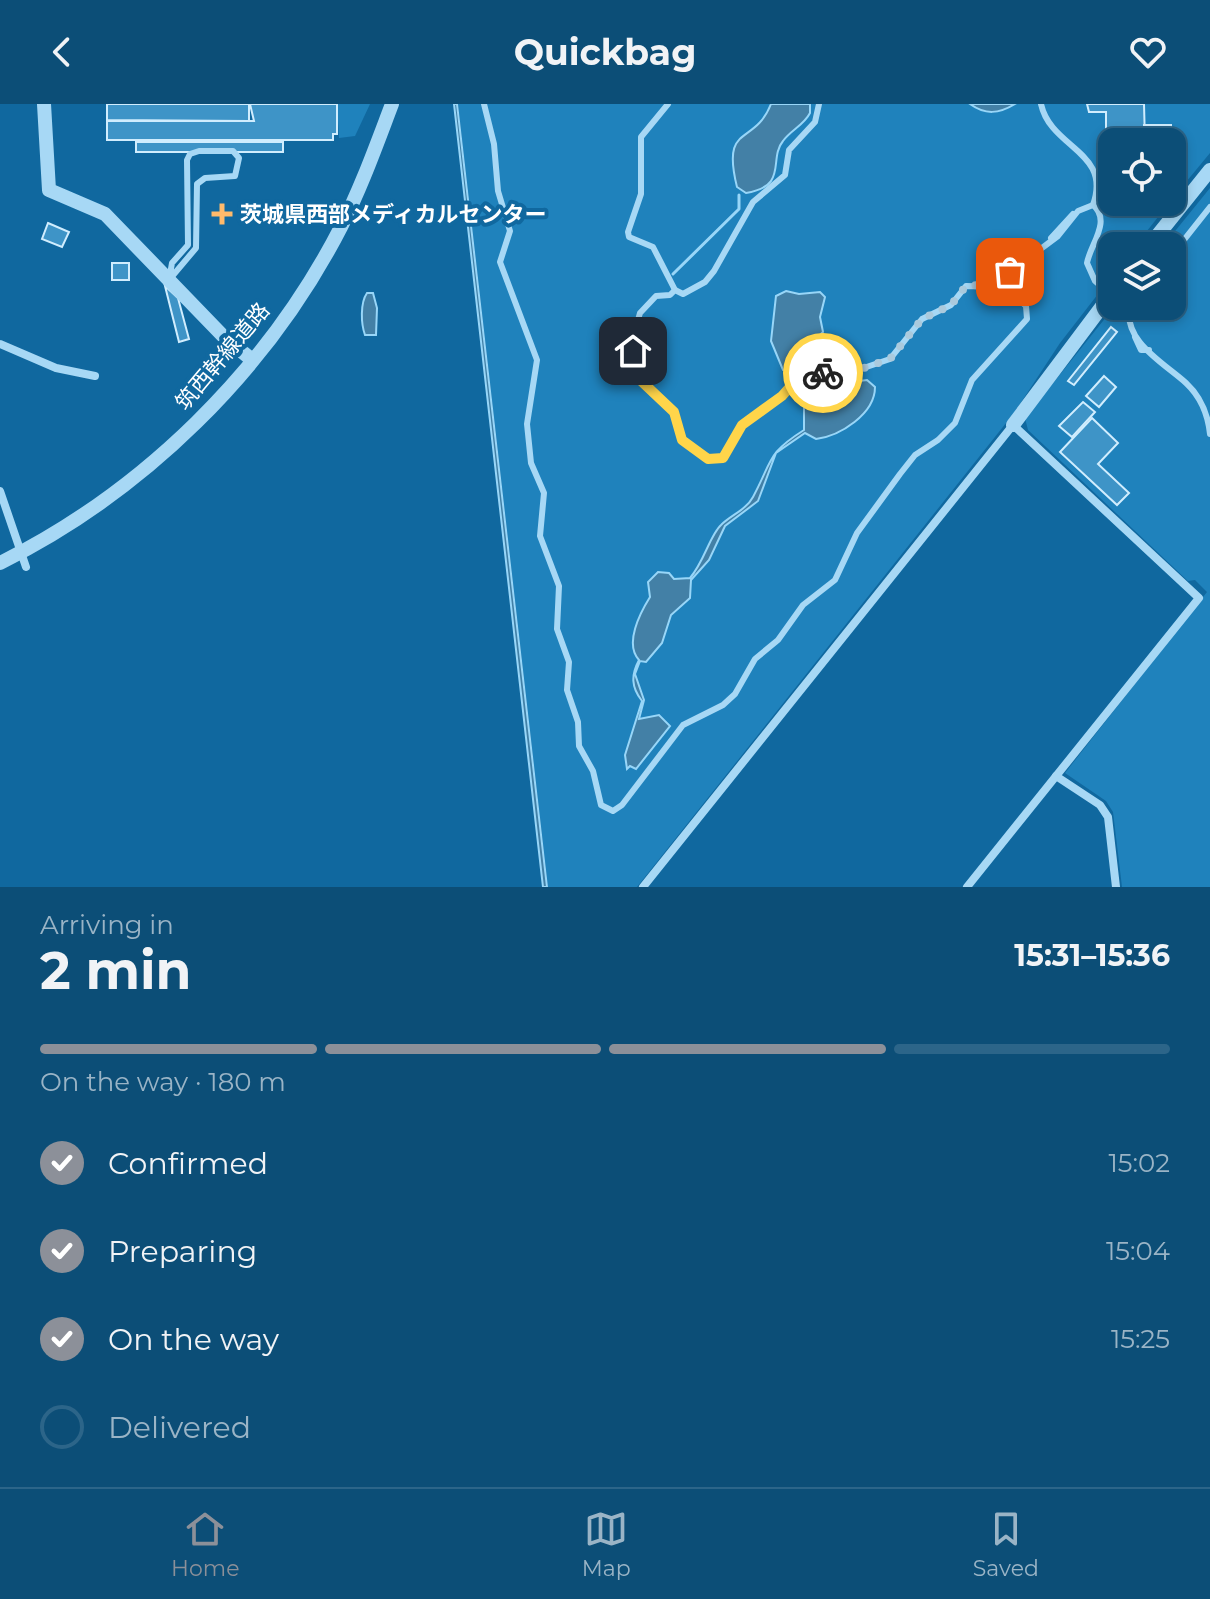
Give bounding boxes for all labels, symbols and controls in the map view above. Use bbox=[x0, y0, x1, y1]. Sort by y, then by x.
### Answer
icon: back bbox=[40, 30, 84, 74]
text: Quickbag bbox=[514, 30, 696, 74]
icon: heart bbox=[1126, 30, 1170, 74]
map controls bbox=[1098, 128, 1186, 320]
button: locate bbox=[1098, 128, 1186, 216]
place label: 茨城県西部メディカルセンター bbox=[240, 201, 546, 228]
marker: 茨城県西部メディカルセンター bbox=[211, 203, 233, 225]
button: layers bbox=[1098, 232, 1186, 320]
pin bbox=[976, 238, 1044, 306]
icon: bag bbox=[988, 250, 1032, 294]
street label: 筑西幹線道路 bbox=[170, 297, 275, 416]
pin bbox=[599, 317, 667, 385]
icon: home bbox=[611, 329, 655, 373]
courier bbox=[783, 333, 863, 413]
icon: bike bbox=[801, 351, 845, 395]
text: Arriving in bbox=[40, 909, 174, 941]
text: 15:31–15:36 bbox=[1014, 937, 1170, 974]
text: 2 min bbox=[40, 939, 192, 1002]
text: On the way · 180 m bbox=[40, 1066, 286, 1098]
icon: check bbox=[40, 1141, 84, 1185]
text: Confirmed bbox=[108, 1145, 268, 1182]
text: 15:02 bbox=[1108, 1147, 1170, 1179]
icon: check bbox=[40, 1229, 84, 1273]
text: Preparing bbox=[108, 1233, 257, 1270]
text: 15:04 bbox=[1106, 1235, 1170, 1267]
icon: check bbox=[40, 1317, 84, 1361]
text: On the way bbox=[108, 1321, 279, 1358]
text: 15:25 bbox=[1111, 1323, 1170, 1355]
text: Delivered bbox=[108, 1409, 251, 1446]
tab: Home bbox=[171, 1507, 239, 1582]
tab: Map bbox=[582, 1507, 631, 1582]
tab: Saved bbox=[973, 1507, 1039, 1582]

